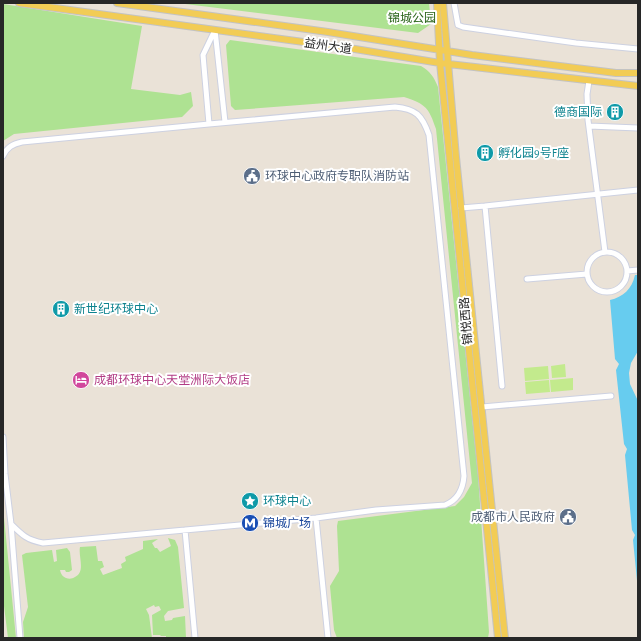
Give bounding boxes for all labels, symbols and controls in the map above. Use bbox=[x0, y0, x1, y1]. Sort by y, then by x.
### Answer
park label: 锦城公园 bbox=[388, 11, 436, 24]
street label: 益州大道 bbox=[303, 36, 353, 55]
building icon: 德商国际 bbox=[605, 102, 625, 122]
place label: 德商国际 bbox=[554, 105, 602, 118]
building icon: 孵化园9号F座 bbox=[475, 143, 495, 163]
place label: 孵化园9号F座 bbox=[498, 146, 569, 159]
public building icon: 环球中心政府专职队消防站 bbox=[242, 166, 262, 186]
place label: 环球中心政府专职队消防站 bbox=[265, 169, 409, 182]
street label: 锦悦西路 bbox=[457, 297, 474, 346]
building icon: 新世纪环球中心 bbox=[51, 299, 71, 319]
place label: 新世纪环球中心 bbox=[74, 302, 158, 315]
hotel icon: 成都环球中心天堂洲际大饭店 bbox=[71, 370, 91, 390]
place label: 成都环球中心天堂洲际大饭店 bbox=[94, 373, 250, 386]
place icon: 环球中心 bbox=[240, 491, 260, 511]
place label: 环球中心 bbox=[263, 495, 311, 507]
public building icon: 成都市人民政府 bbox=[558, 507, 578, 527]
place label: 成都市人民政府 bbox=[471, 510, 555, 523]
metro station icon: 锦城广场 bbox=[240, 513, 260, 533]
place label: 锦城广场 bbox=[263, 516, 311, 529]

